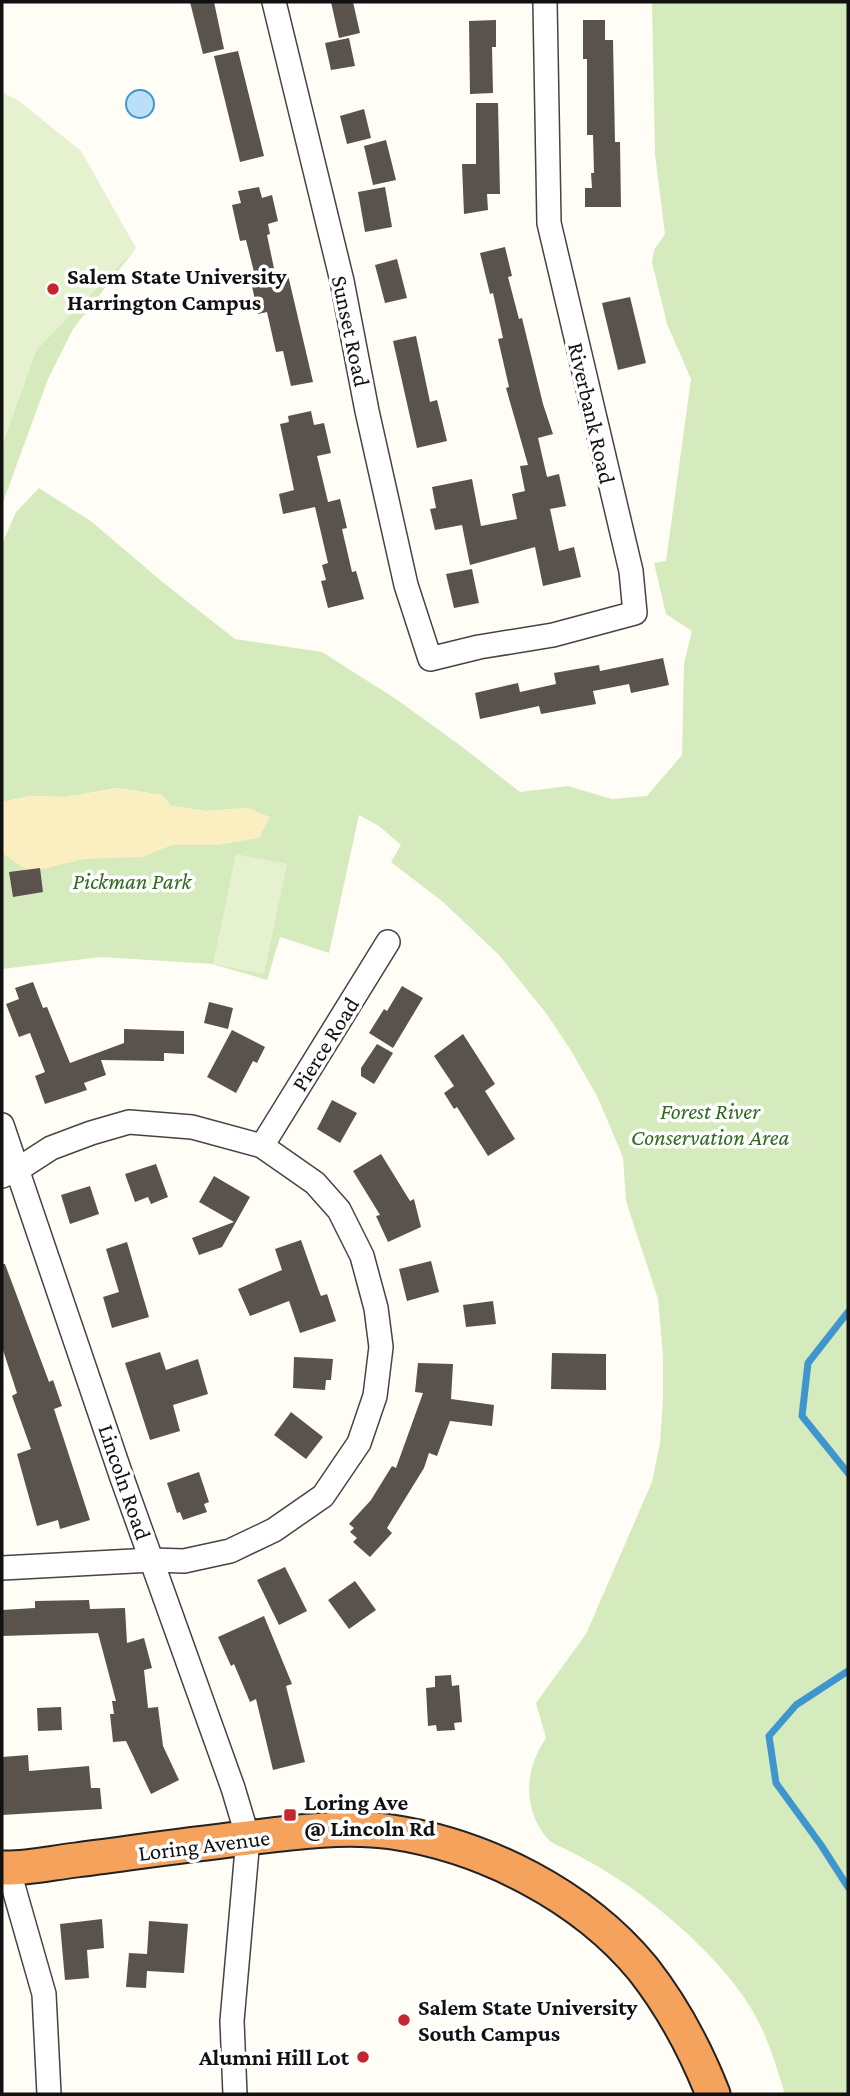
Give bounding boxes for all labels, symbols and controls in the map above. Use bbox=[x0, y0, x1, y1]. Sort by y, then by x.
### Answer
place label: Salem State University Harrington Campus bbox=[67, 263, 287, 315]
street label: Sunset Road bbox=[327, 273, 375, 389]
marker: Salem State University Harrington Campus bbox=[45, 281, 61, 297]
street label: Riverbank Road bbox=[563, 340, 621, 486]
park label: Pickman Park bbox=[72, 868, 193, 894]
street label: Pierce Road bbox=[286, 992, 364, 1096]
park label: Forest River Conservation Area bbox=[631, 1098, 789, 1150]
street label: Lincoln Road bbox=[93, 1421, 157, 1543]
place label: Loring Ave @ Lincoln Rd bbox=[304, 1789, 436, 1841]
marker: Loring Ave @ Lincoln Rd bbox=[282, 1807, 298, 1823]
street label: Loring Avenue bbox=[137, 1824, 271, 1866]
place label: Salem State University South Campus bbox=[418, 1994, 638, 2046]
marker: Salem State University South Campus bbox=[396, 2012, 412, 2028]
place label: Alumni Hill Lot bbox=[198, 2044, 350, 2070]
marker: Alumni Hill Lot bbox=[355, 2049, 371, 2065]

